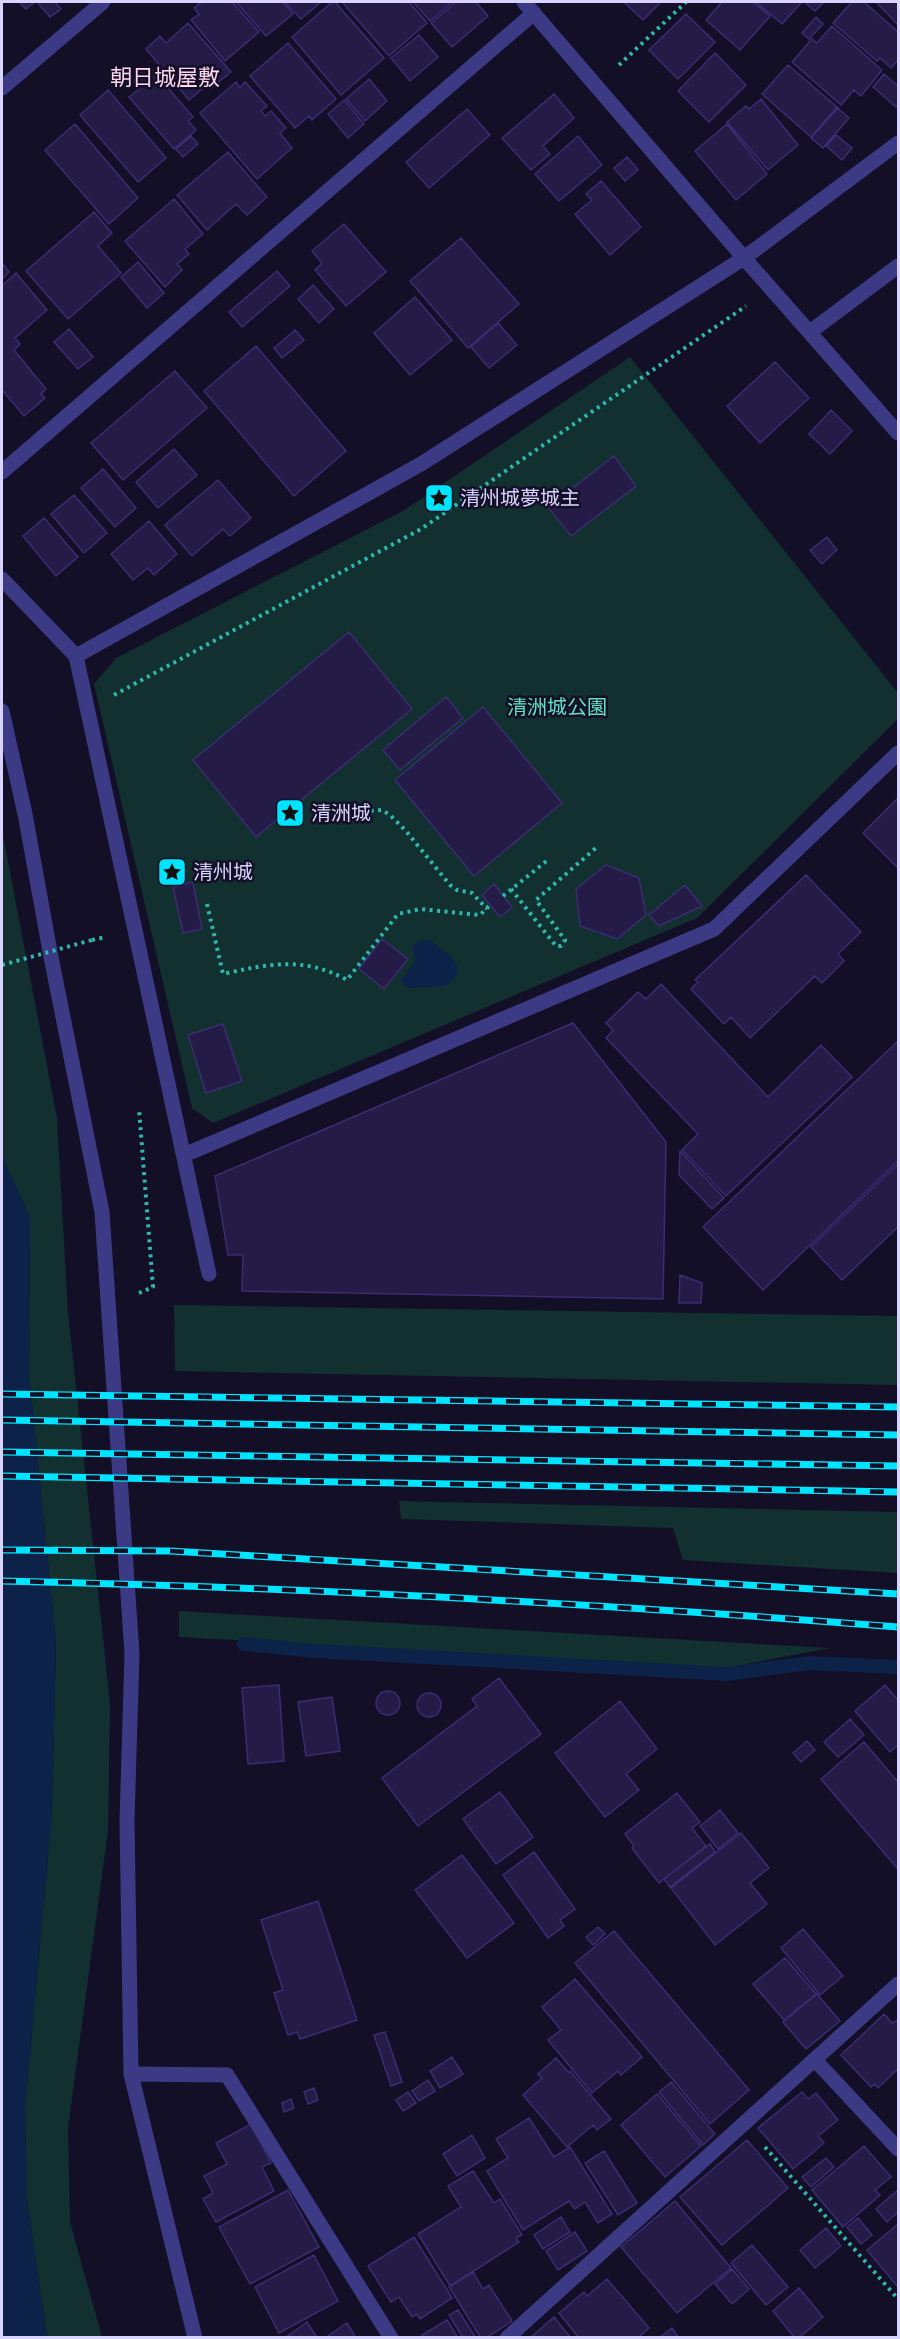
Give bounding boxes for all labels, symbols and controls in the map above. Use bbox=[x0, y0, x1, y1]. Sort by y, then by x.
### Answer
district label: 朝日城屋敷 bbox=[110, 65, 220, 90]
place icon: 清州城夢城主 bbox=[423, 482, 455, 514]
place label: 清州城夢城主 bbox=[460, 487, 580, 509]
park label: 清洲城公園 bbox=[507, 696, 607, 718]
place icon: 清洲城 bbox=[274, 797, 306, 829]
place label: 清洲城 bbox=[311, 802, 371, 824]
place icon: 清州城 bbox=[156, 856, 188, 888]
place label: 清州城 bbox=[193, 861, 253, 883]

